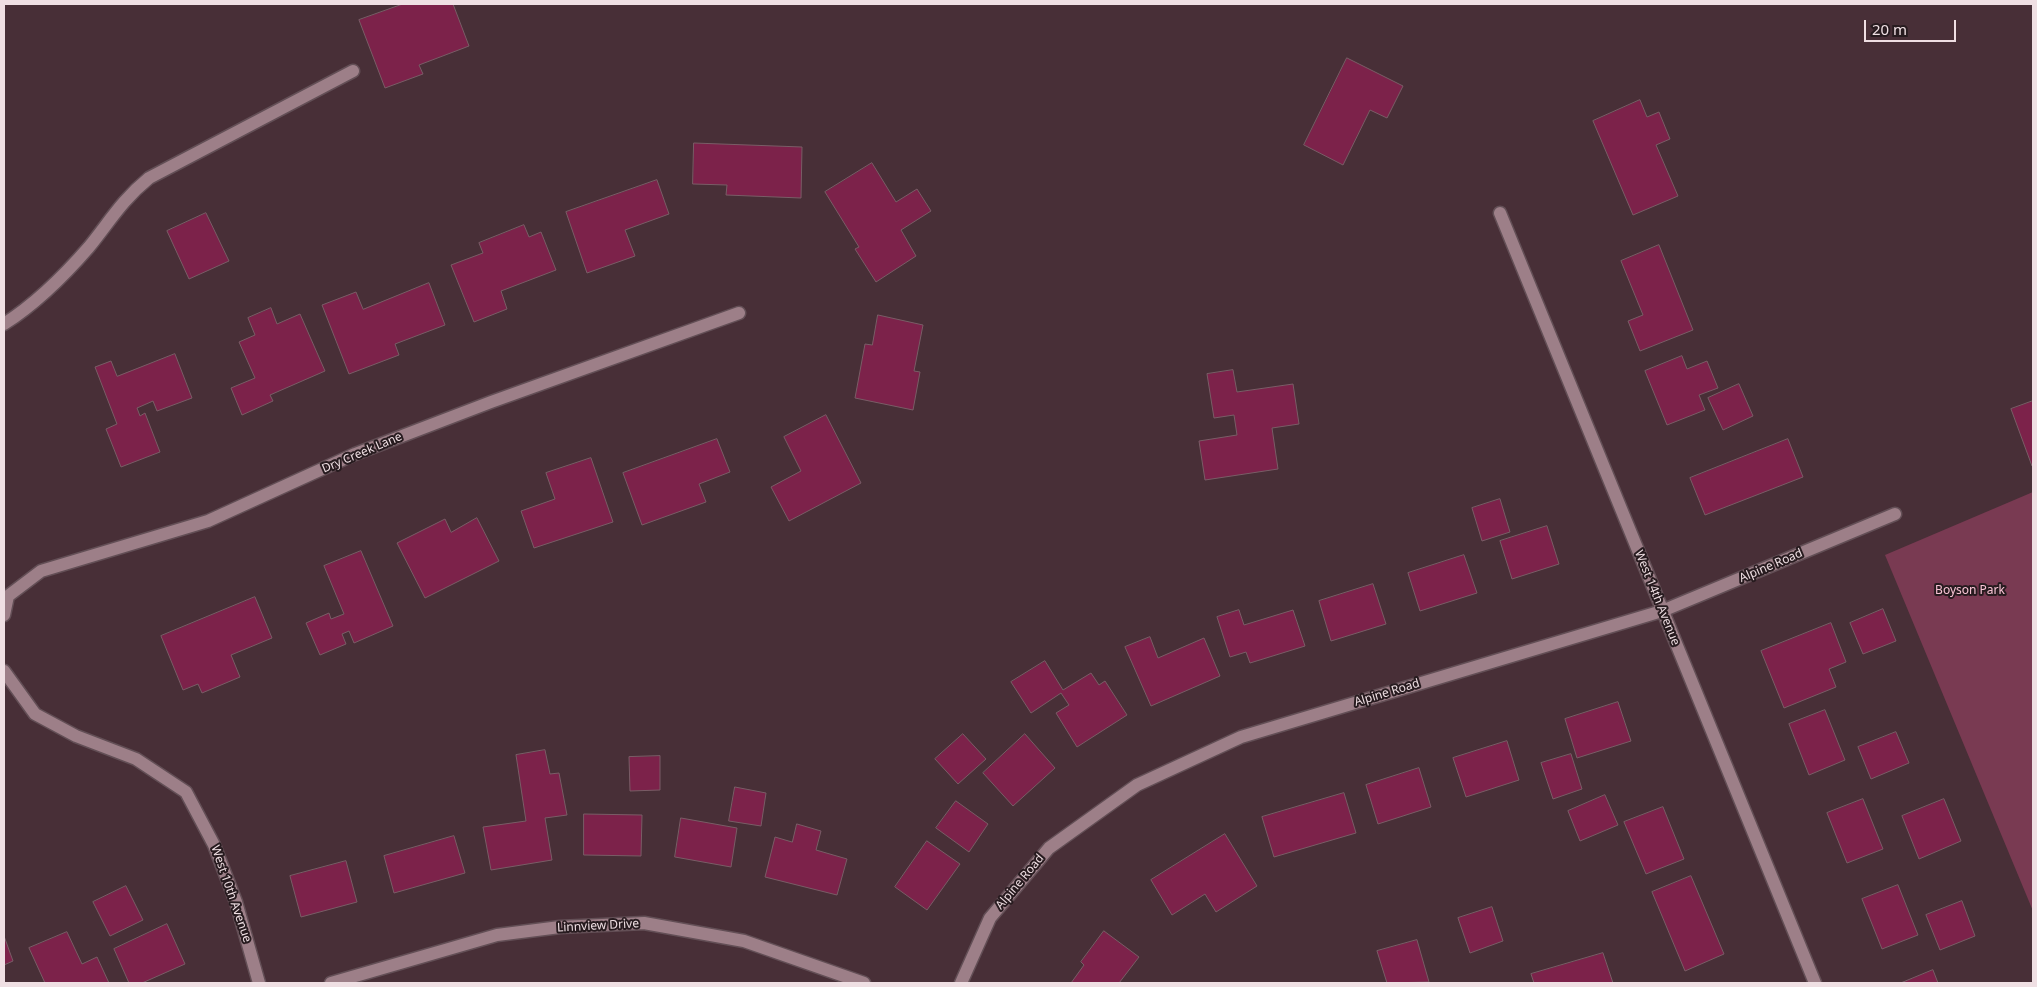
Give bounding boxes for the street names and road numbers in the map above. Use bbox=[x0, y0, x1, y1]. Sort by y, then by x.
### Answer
street label: Dry Creek Lane bbox=[320, 430, 404, 476]
street label: Alpine Road bbox=[1737, 546, 1805, 586]
street label: West 14th Avenue bbox=[1631, 548, 1683, 648]
street label: Alpine Road bbox=[1353, 676, 1421, 710]
street label: West 10th Avenue bbox=[208, 844, 254, 944]
street label: Alpine Road bbox=[993, 852, 1047, 912]
street label: Linnview Drive bbox=[557, 917, 639, 935]

